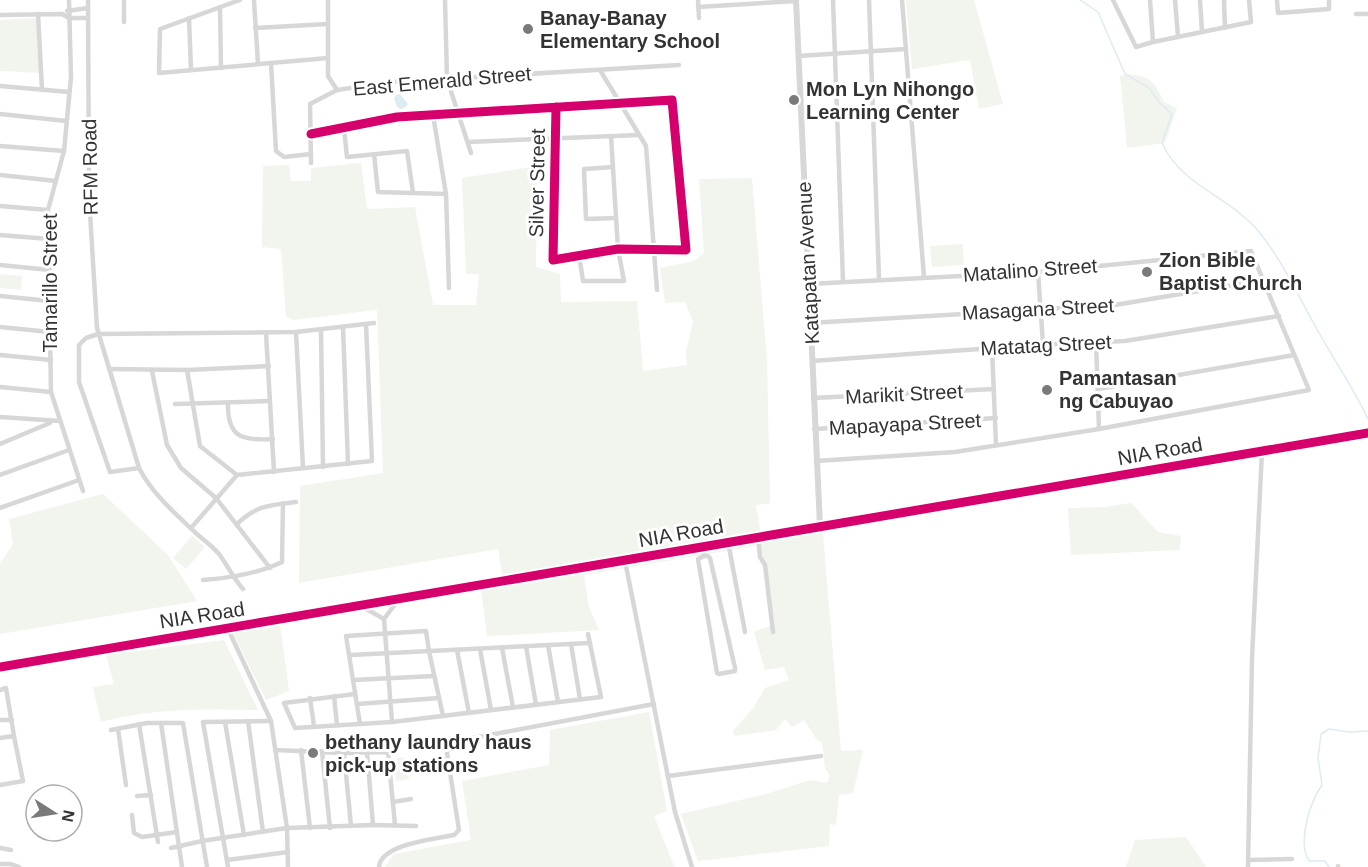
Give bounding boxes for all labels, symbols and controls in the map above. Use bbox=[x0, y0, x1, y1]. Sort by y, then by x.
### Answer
place label: Banay-Banay Elementary School bbox=[540, 7, 720, 52]
marker: Banay-Banay Elementary School bbox=[521, 22, 535, 36]
street label: East Emerald Street bbox=[352, 62, 533, 100]
place label: Mon Lyn Nihongo Learning Center bbox=[806, 78, 974, 123]
marker: Mon Lyn Nihongo Learning Center bbox=[787, 93, 801, 107]
street label: RFM Road bbox=[78, 118, 102, 216]
street label: Silver Street bbox=[525, 128, 549, 238]
street label: Katapatan Avenue bbox=[793, 181, 823, 345]
street label: Tamarillo Street bbox=[39, 213, 61, 352]
place label: Zion Bible Baptist Church bbox=[1159, 249, 1302, 294]
street label: Matalino Street bbox=[962, 254, 1098, 286]
marker: Zion Bible Baptist Church bbox=[1140, 265, 1154, 279]
street label: Masagana Street bbox=[961, 294, 1115, 324]
street label: Matatag Street bbox=[980, 331, 1113, 359]
place label: Pamantasan ng Cabuyao bbox=[1059, 367, 1177, 412]
street label: Marikit Street bbox=[845, 380, 964, 408]
marker: Pamantasan ng Cabuyao bbox=[1040, 383, 1054, 397]
street label: Mapayapa Street bbox=[828, 409, 982, 439]
street label: NIA Road bbox=[1116, 433, 1204, 469]
street label: NIA Road bbox=[637, 515, 725, 551]
street label: NIA Road bbox=[158, 597, 246, 633]
place label: bethany laundry haus pick-up stations bbox=[325, 731, 532, 776]
marker: bethany laundry haus pick-up stations bbox=[306, 746, 320, 760]
north arrow bbox=[24, 783, 84, 843]
text: N bbox=[59, 809, 78, 823]

